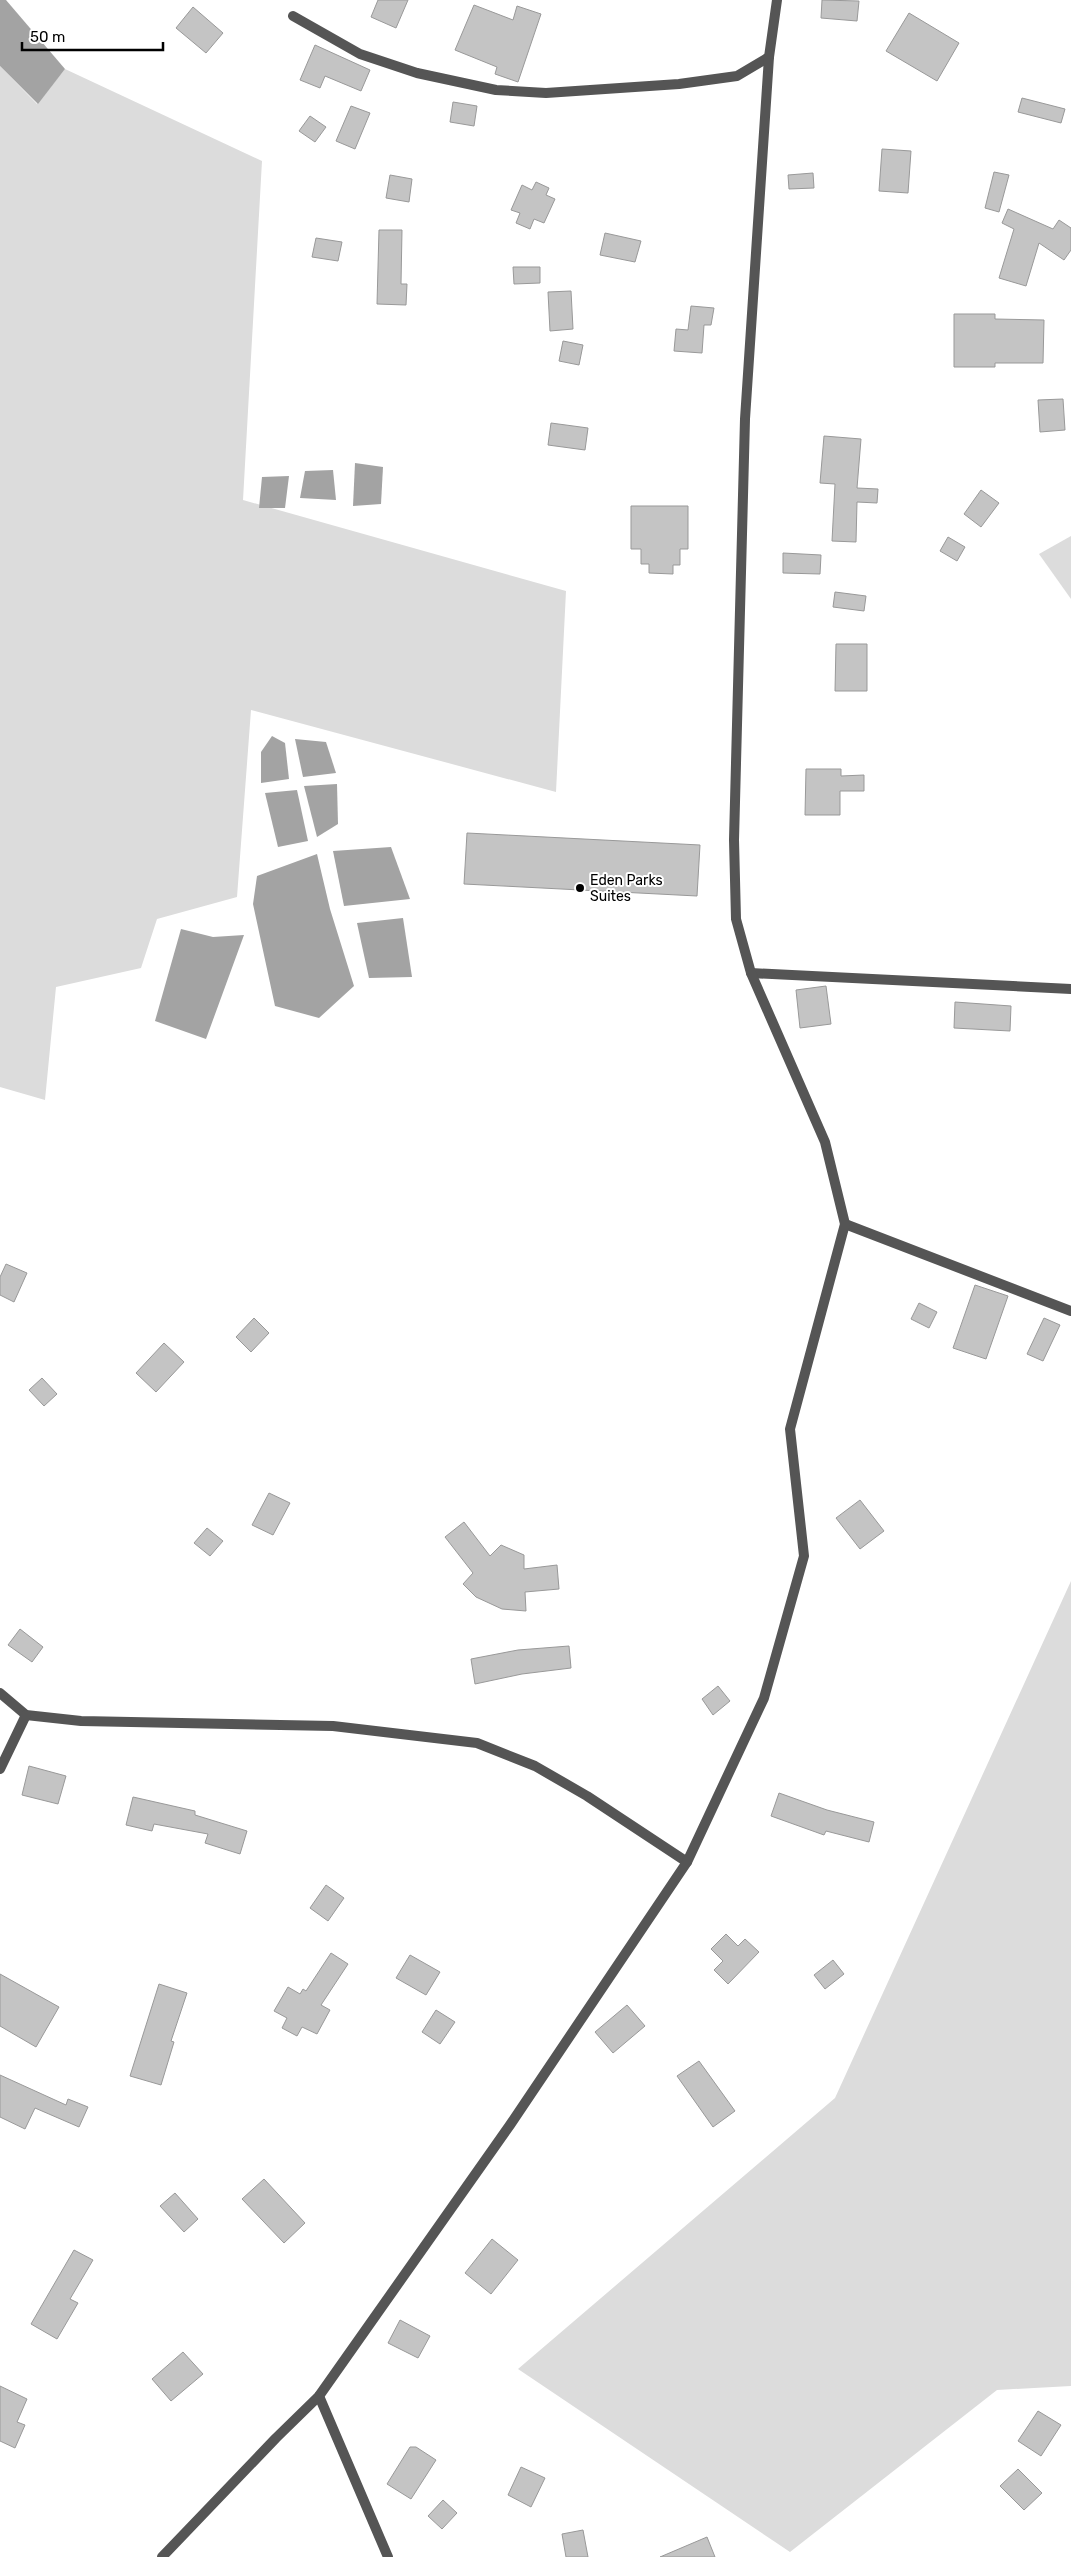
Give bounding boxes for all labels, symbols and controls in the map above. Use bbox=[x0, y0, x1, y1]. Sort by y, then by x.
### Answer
scale bar bbox=[22, 20, 164, 52]
text: 50 m bbox=[30, 28, 65, 46]
place label: Eden Parks Suites bbox=[590, 872, 663, 905]
marker: Eden Parks Suites bbox=[574, 882, 586, 894]

